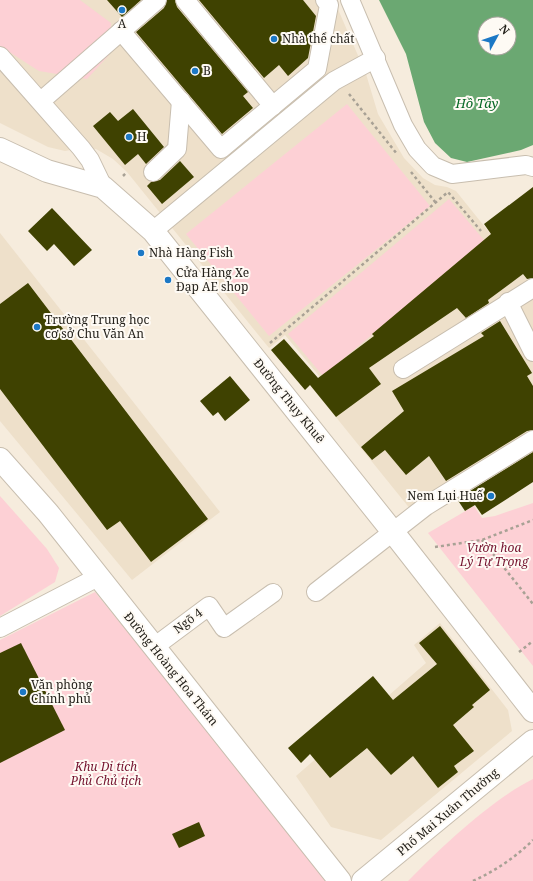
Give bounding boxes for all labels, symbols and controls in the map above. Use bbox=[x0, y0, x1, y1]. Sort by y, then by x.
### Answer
marker: A bbox=[117, 5, 127, 15]
place label: A bbox=[118, 15, 127, 32]
north arrow bbox=[477, 16, 517, 56]
text: N bbox=[497, 21, 514, 38]
place label: Nhà thể chất bbox=[282, 30, 355, 47]
marker: Nhà thể chất bbox=[269, 34, 279, 44]
place label: B bbox=[203, 62, 211, 79]
marker: B bbox=[190, 66, 200, 76]
water label: Hồ Tây bbox=[455, 94, 499, 112]
place label: H bbox=[137, 128, 147, 145]
marker: H bbox=[124, 132, 134, 142]
place label: Nhà Hàng Fish bbox=[149, 244, 234, 261]
marker: Nhà Hàng Fish bbox=[136, 248, 146, 258]
place label: Cửa Hàng Xe Đạp AE shop bbox=[176, 264, 249, 295]
marker: Cửa Hàng Xe Đạp AE shop bbox=[163, 275, 173, 285]
place label: Trường Trung học cơ sở Chu Văn An bbox=[45, 311, 149, 342]
marker: Trường Trung học cơ sở Chu Văn An bbox=[32, 322, 42, 332]
street label: Đường Thụy Khuê bbox=[250, 355, 329, 447]
place label: Nem Lụi Huế bbox=[407, 487, 484, 504]
marker: Nem Lụi Huế bbox=[486, 491, 496, 501]
park label: Vườn hoa Lý Tự Trọng bbox=[459, 539, 530, 570]
street label: Ngõ 4 bbox=[170, 604, 206, 637]
street label: Đường Hoàng Hoa Thám bbox=[120, 608, 223, 729]
place label: Văn phòng Chính phủ bbox=[31, 676, 93, 707]
marker: Văn phòng Chính phủ bbox=[18, 687, 28, 697]
park label: Khu Di tích Phủ Chủ tịch bbox=[69, 758, 142, 789]
street label: Phố Mai Xuân Thưởng bbox=[393, 764, 503, 859]

